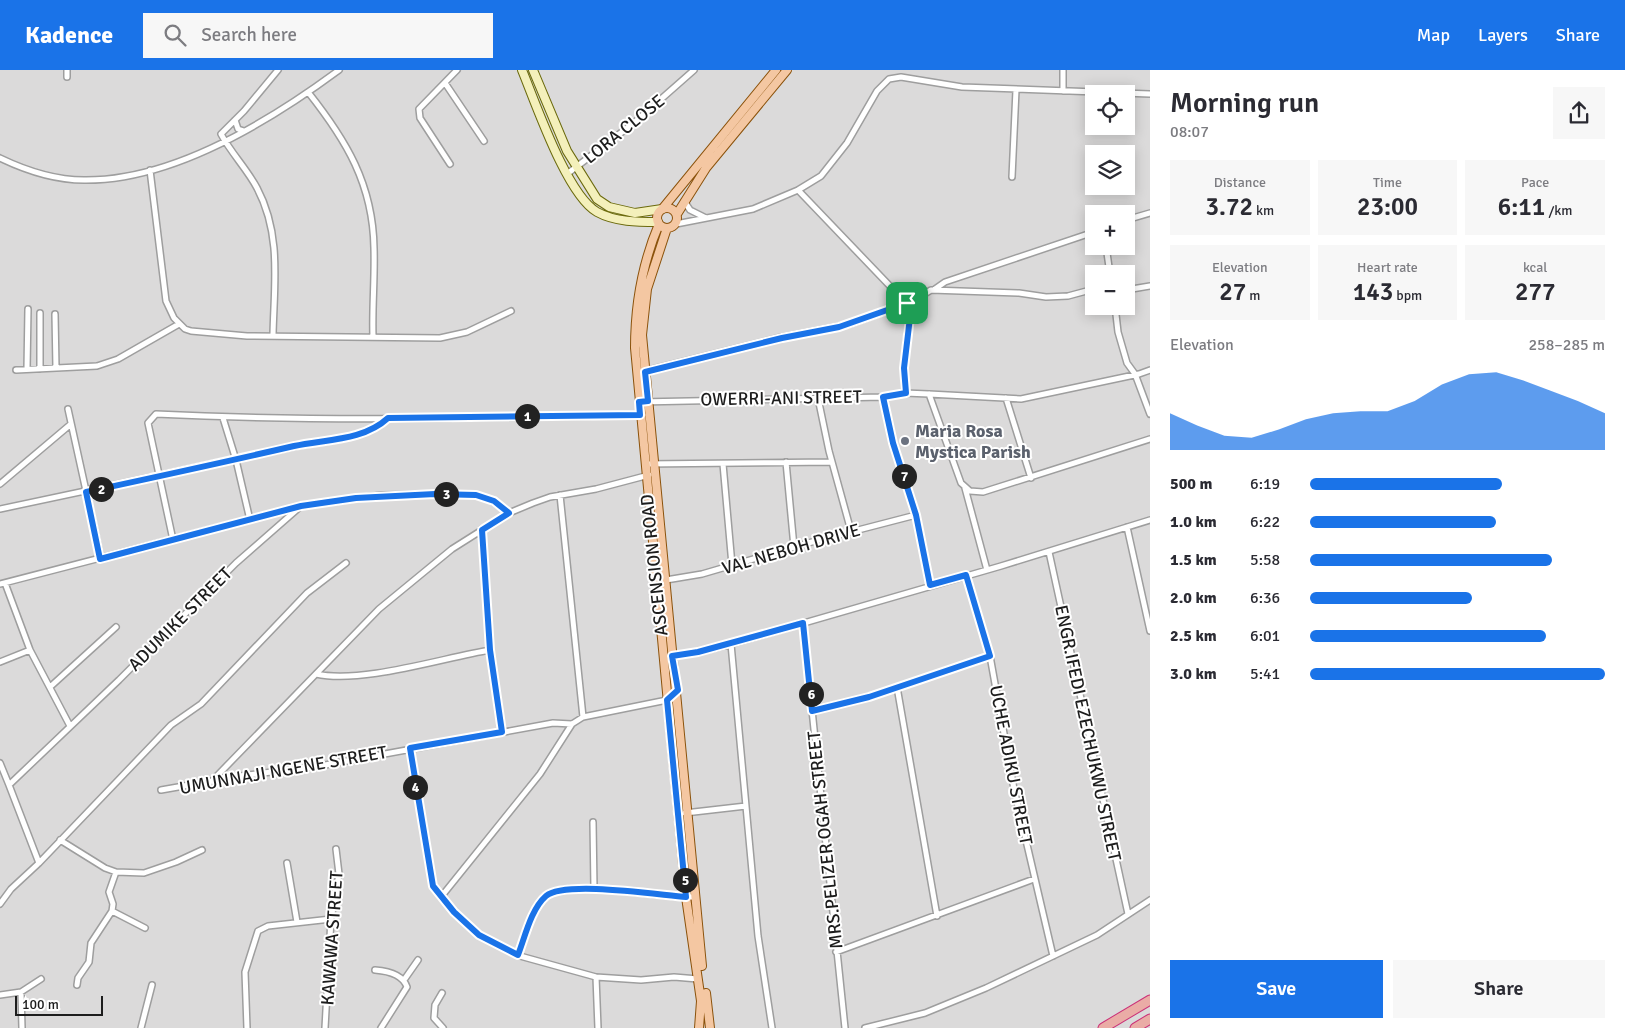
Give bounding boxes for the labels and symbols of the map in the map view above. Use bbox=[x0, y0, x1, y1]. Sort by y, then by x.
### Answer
street label: LORA CLOSE bbox=[579, 90, 669, 168]
pin bbox=[886, 282, 928, 324]
street label: OWERRI-ANI STREET bbox=[700, 386, 862, 410]
pin: 1 bbox=[514, 404, 540, 428]
place label: Maria Rosa Mystica Parish bbox=[915, 420, 1031, 463]
marker: Maria Rosa Mystica Parish bbox=[899, 435, 911, 447]
pin: 7 bbox=[892, 464, 916, 488]
pin: 2 bbox=[88, 476, 114, 502]
pin: 3 bbox=[434, 482, 458, 506]
street label: ASCENSION ROAD bbox=[636, 493, 672, 637]
street label: VAL NEBOH DRIVE bbox=[719, 519, 863, 579]
street label: ADUMIKE STREET bbox=[124, 562, 237, 675]
street label: ENGR.IFEDI EZECHUKWU STREET bbox=[1050, 603, 1126, 863]
pin: 6 bbox=[798, 682, 824, 706]
street label: UCHE ADIKU STREET bbox=[985, 683, 1037, 847]
street label: MRS.PELIZER OGAH STREET bbox=[803, 730, 847, 950]
street label: UMUNNAJI NGENE STREET bbox=[177, 741, 389, 799]
pin: 4 bbox=[402, 774, 428, 800]
pin: 5 bbox=[672, 868, 698, 892]
street label: KAWAWA STREET bbox=[316, 870, 348, 1006]
scale bar bbox=[15, 993, 102, 1016]

